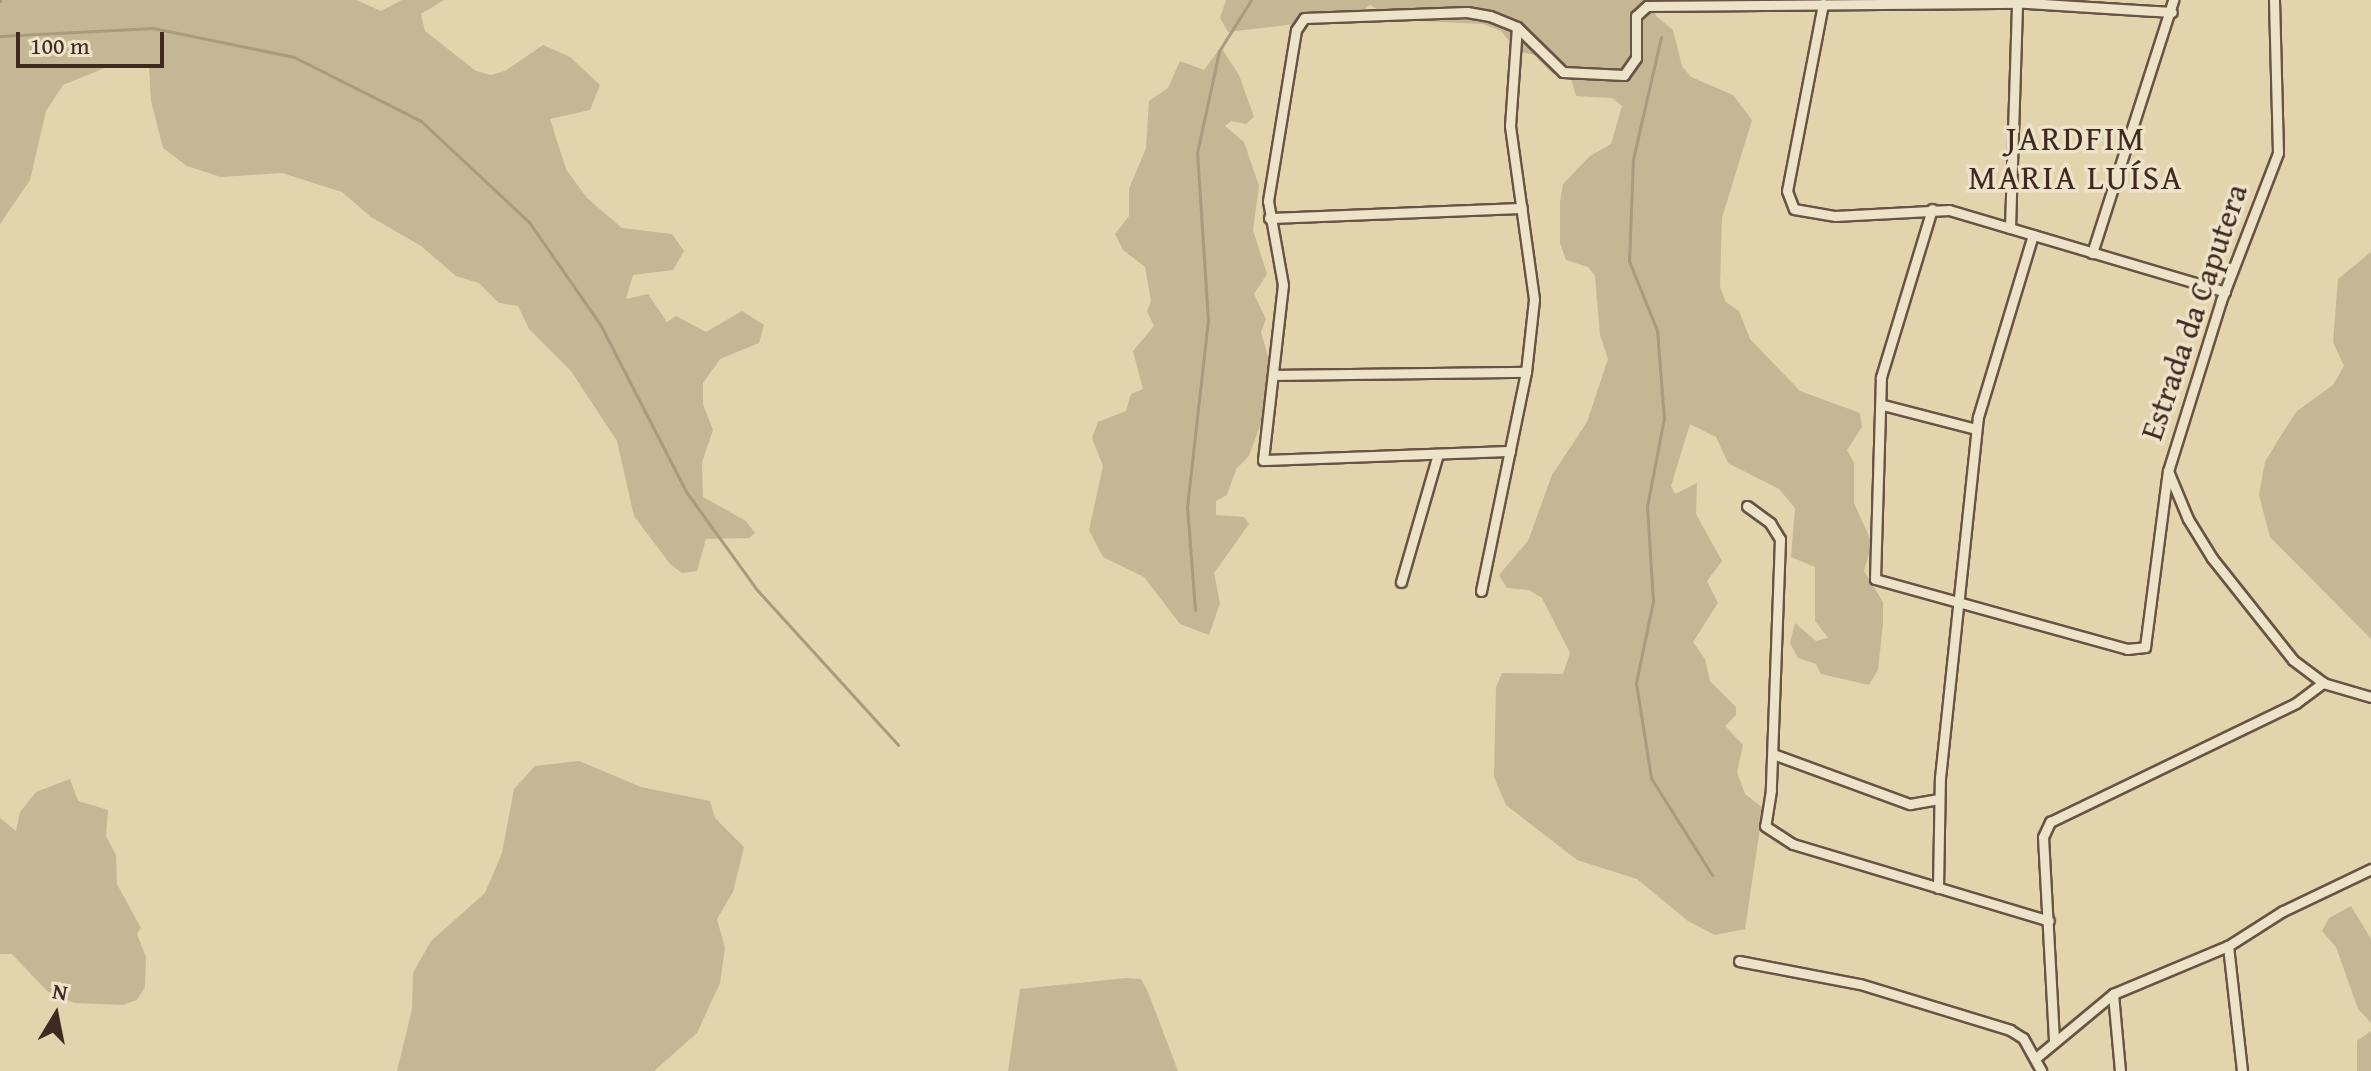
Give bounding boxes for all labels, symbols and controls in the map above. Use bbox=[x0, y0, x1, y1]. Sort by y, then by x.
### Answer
scale bar bbox=[20, 16, 168, 66]
text: 100 m bbox=[30, 28, 90, 63]
district label: JARDFIM MARIA LUÍSA bbox=[1968, 117, 2184, 196]
street label: Estrada da Caputera bbox=[2132, 179, 2256, 445]
text: N bbox=[50, 974, 70, 1008]
north arrow bbox=[16, 975, 96, 1055]

